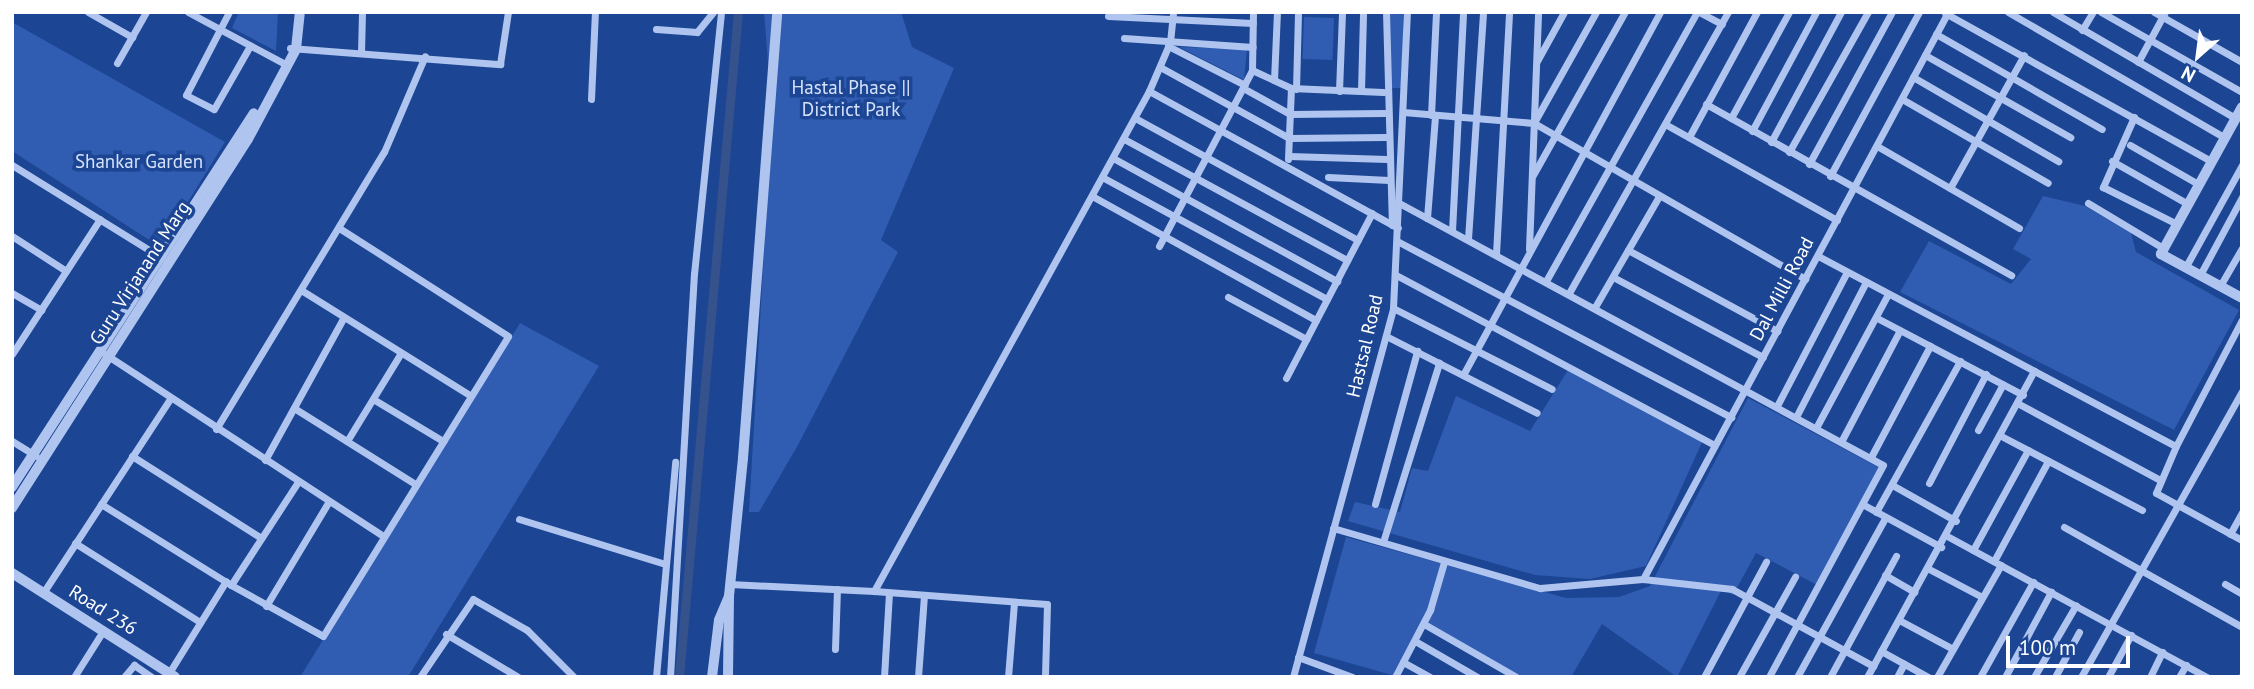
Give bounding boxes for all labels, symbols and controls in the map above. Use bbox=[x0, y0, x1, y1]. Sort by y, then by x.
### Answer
north arrow bbox=[2163, 21, 2233, 91]
text: N bbox=[2177, 61, 2199, 88]
park label: Hastal Phase || District Park bbox=[792, 77, 910, 121]
park label: Shankar Garden bbox=[75, 151, 203, 173]
street label: Guru Virjanand Marg bbox=[85, 197, 195, 349]
street label: Dal Milli Road bbox=[1745, 233, 1819, 345]
street label: Hastsal Road bbox=[1342, 292, 1388, 400]
street label: Road 236 bbox=[65, 580, 141, 640]
scale bar bbox=[2009, 622, 2133, 666]
text: 100 m bbox=[2019, 634, 2076, 661]

